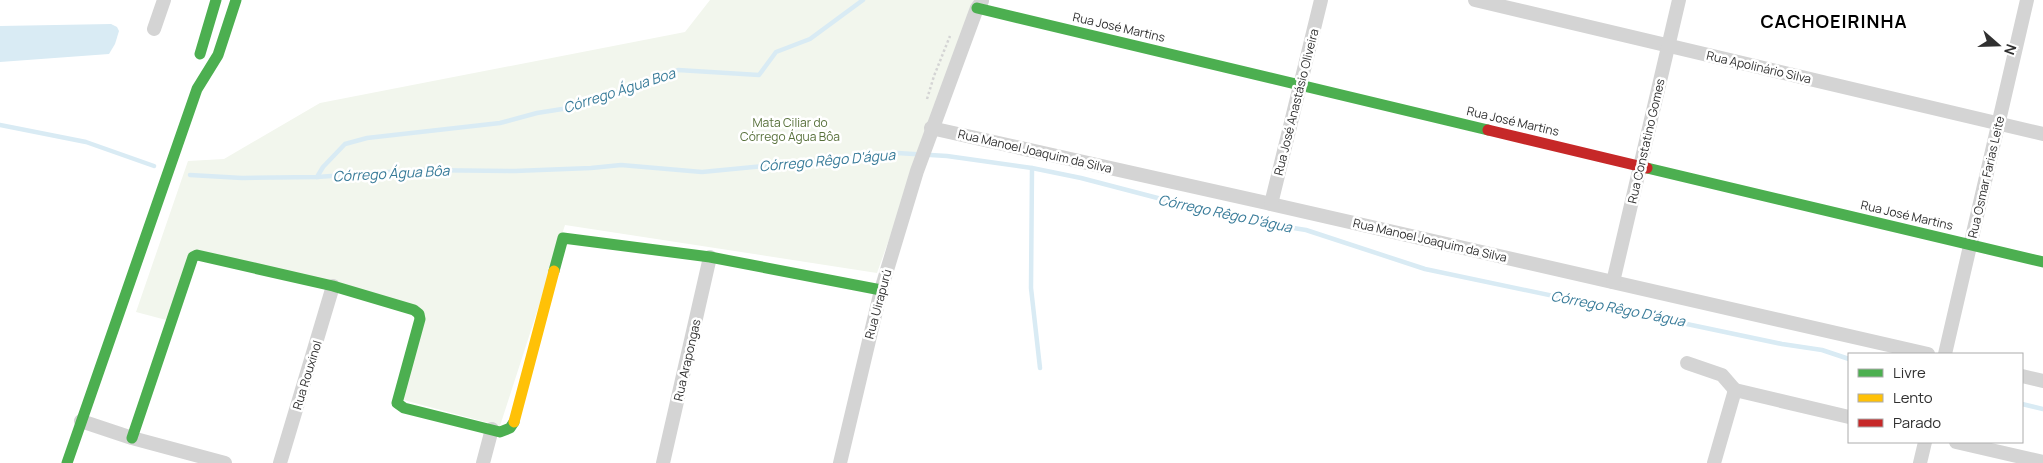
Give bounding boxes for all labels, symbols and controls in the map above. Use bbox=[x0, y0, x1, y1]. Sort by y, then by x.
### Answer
street label: Rua José Martins bbox=[1071, 8, 1167, 46]
district label: CACHOEIRINHA bbox=[1761, 9, 1907, 33]
north arrow bbox=[1973, 20, 2023, 70]
street label: Rua José Anastásio Oliveira bbox=[1270, 27, 1322, 177]
text: N bbox=[2000, 42, 2021, 58]
street label: Rua Apolinário Silva bbox=[1705, 47, 1813, 87]
water label: Córrego Água Boa bbox=[561, 63, 678, 117]
street label: Rua Constatino Gomes bbox=[1623, 77, 1669, 205]
street label: Rua José Martins bbox=[1465, 102, 1561, 140]
park label: Mata Ciliar do Córrego Água Bôa bbox=[740, 114, 840, 145]
street label: Rua Osmar Farias Leite bbox=[1964, 114, 2008, 240]
street label: Rua Manoel Joaquim da Silva bbox=[956, 125, 1114, 177]
water label: Córrego Rêgo D'água bbox=[758, 144, 897, 175]
water label: Córrego Água Bôa bbox=[332, 160, 451, 186]
water label: Córrego Rêgo D'água bbox=[1156, 190, 1295, 237]
street label: Rua José Martins bbox=[1859, 196, 1955, 234]
street label: Rua Manoel Joaquim da Silva bbox=[1351, 214, 1509, 266]
street label: Rua Uirapurú bbox=[861, 267, 895, 341]
water label: Córrego Rêgo D'água bbox=[1549, 286, 1688, 331]
street label: Rua Arapongas bbox=[669, 317, 705, 403]
street label: Rua Rouxinol bbox=[288, 338, 326, 412]
legend bbox=[1848, 353, 2023, 443]
text: Livre bbox=[1893, 362, 1926, 383]
text: Lento bbox=[1893, 387, 1933, 408]
text: Parado bbox=[1893, 412, 1941, 433]

